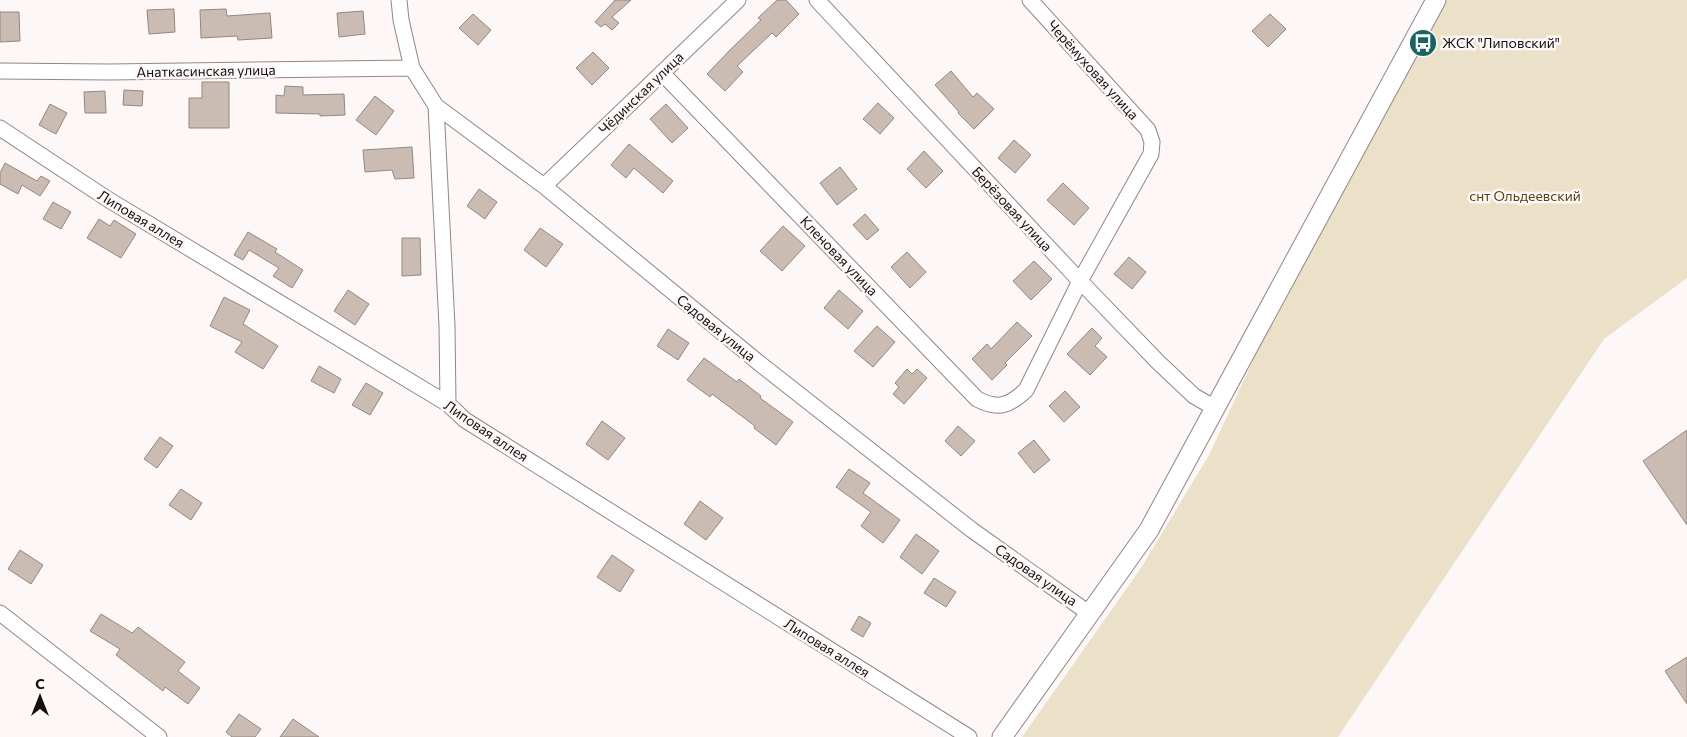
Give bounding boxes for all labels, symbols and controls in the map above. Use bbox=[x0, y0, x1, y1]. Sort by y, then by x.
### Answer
street label: Черёмуховая улица bbox=[1044, 16, 1143, 123]
bus stop icon: ЖСК "Липовский" bbox=[1408, 28, 1438, 58]
place label: ЖСК "Липовский" bbox=[1442, 34, 1560, 51]
street label: Чёдинская улица bbox=[595, 48, 686, 137]
street label: Анаткасинская улица bbox=[136, 61, 276, 80]
street label: Берёзовая улица bbox=[969, 163, 1056, 255]
street label: Липовая аллея bbox=[95, 186, 188, 251]
park label: снт Ольдеевский bbox=[1469, 187, 1581, 204]
street label: Кленовая улица bbox=[797, 212, 882, 299]
street label: Садовая улица bbox=[673, 291, 759, 365]
street label: Липовая аллея bbox=[441, 396, 532, 465]
street label: Садовая улица bbox=[992, 540, 1081, 609]
street label: Липовая аллея bbox=[781, 614, 873, 681]
north arrow bbox=[15, 672, 65, 722]
text: С bbox=[35, 675, 45, 692]

